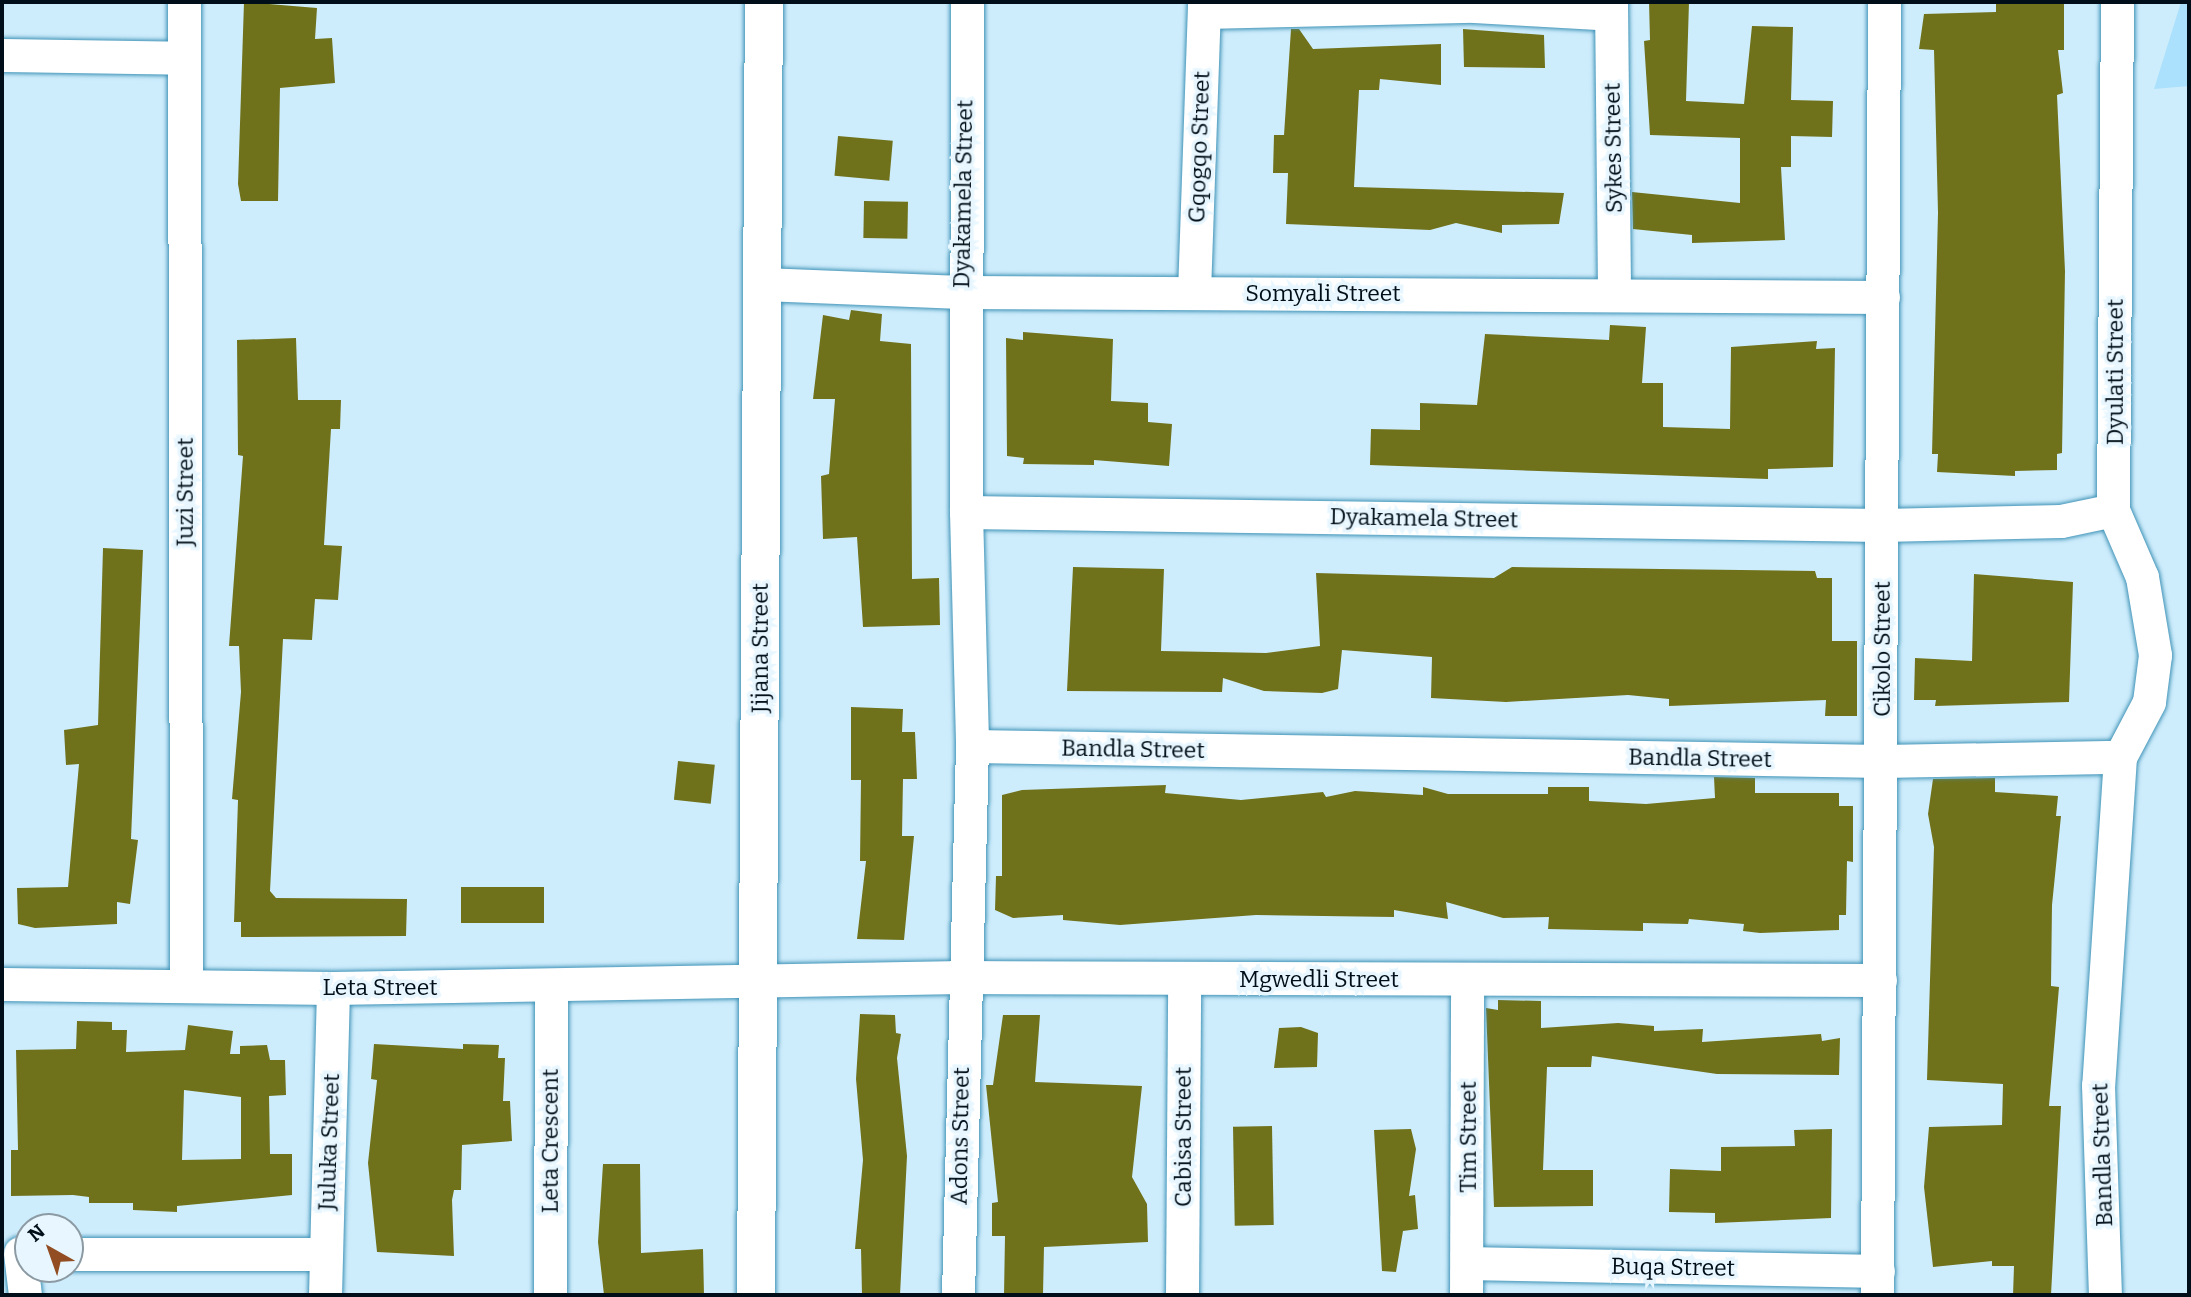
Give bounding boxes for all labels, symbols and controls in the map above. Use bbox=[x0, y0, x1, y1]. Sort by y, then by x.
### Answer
street label: Gqogqo Street bbox=[1183, 71, 1215, 223]
street label: Sykes Street bbox=[1598, 83, 1628, 213]
street label: Dyakamela Street bbox=[948, 100, 978, 288]
street label: Somyali Street bbox=[1245, 279, 1401, 307]
street label: Dyulati Street bbox=[2101, 299, 2129, 445]
street label: Juzi Street bbox=[171, 438, 199, 546]
street label: Dyakamela Street bbox=[1330, 503, 1518, 533]
street label: Cikolo Street bbox=[1868, 581, 1896, 717]
street label: Jijana Street bbox=[746, 583, 774, 713]
street label: Bandla Street bbox=[1061, 734, 1205, 764]
street label: Bandla Street bbox=[1628, 743, 1772, 773]
street label: Mgwedli Street bbox=[1239, 965, 1399, 993]
street label: Leta Street bbox=[322, 973, 438, 1001]
street label: Adons Street bbox=[945, 1067, 975, 1205]
street label: Cabisa Street bbox=[1169, 1067, 1197, 1207]
street label: Leta Crescent bbox=[536, 1069, 564, 1213]
street label: Juluka Street bbox=[313, 1073, 345, 1211]
street label: Tim Street bbox=[1454, 1081, 1482, 1193]
street label: Bandla Street bbox=[2086, 1083, 2118, 1227]
north arrow bbox=[14, 1213, 84, 1283]
text: N bbox=[23, 1220, 49, 1247]
street label: Buqa Street bbox=[1611, 1252, 1735, 1282]

